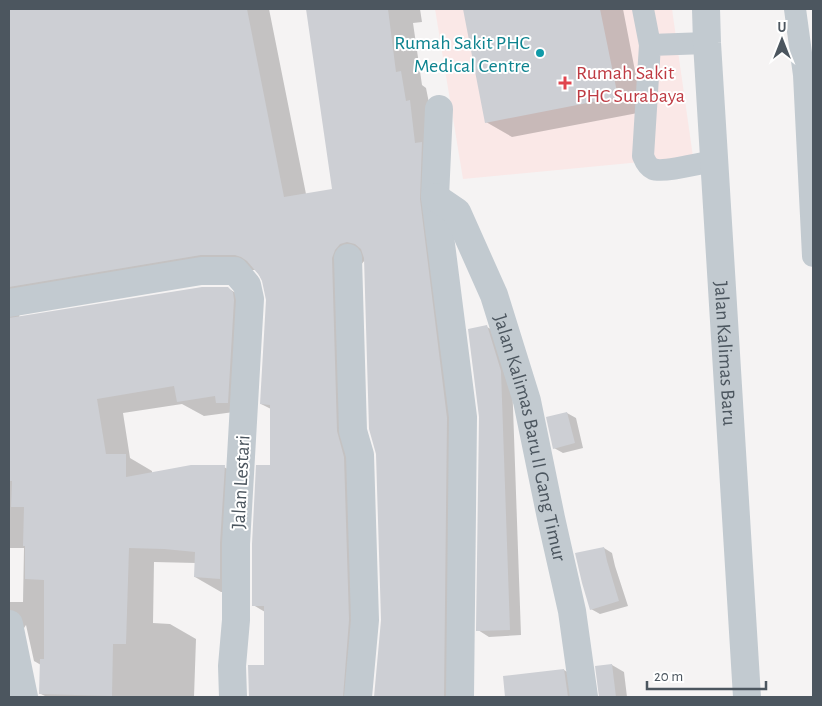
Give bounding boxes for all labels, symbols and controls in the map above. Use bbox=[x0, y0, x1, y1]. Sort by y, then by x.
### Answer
north arrow bbox=[757, 15, 807, 65]
text: U bbox=[778, 21, 787, 35]
place label: Rumah Sakit PHC Medical Centre bbox=[394, 33, 530, 76]
marker: Rumah Sakit PHC Medical Centre bbox=[534, 47, 546, 59]
place label: Rumah Sakit PHC Surabaya bbox=[576, 63, 685, 106]
marker: Rumah Sakit PHC Surabaya bbox=[558, 76, 572, 90]
street label: Jalan Kalimas Baru bbox=[711, 281, 739, 426]
street label: Jalan Kalimas Baru II Gang Timur bbox=[490, 312, 570, 564]
street label: Jalan Lestari bbox=[229, 435, 253, 530]
scale bar bbox=[647, 658, 766, 690]
text: 20 m bbox=[654, 669, 683, 684]

